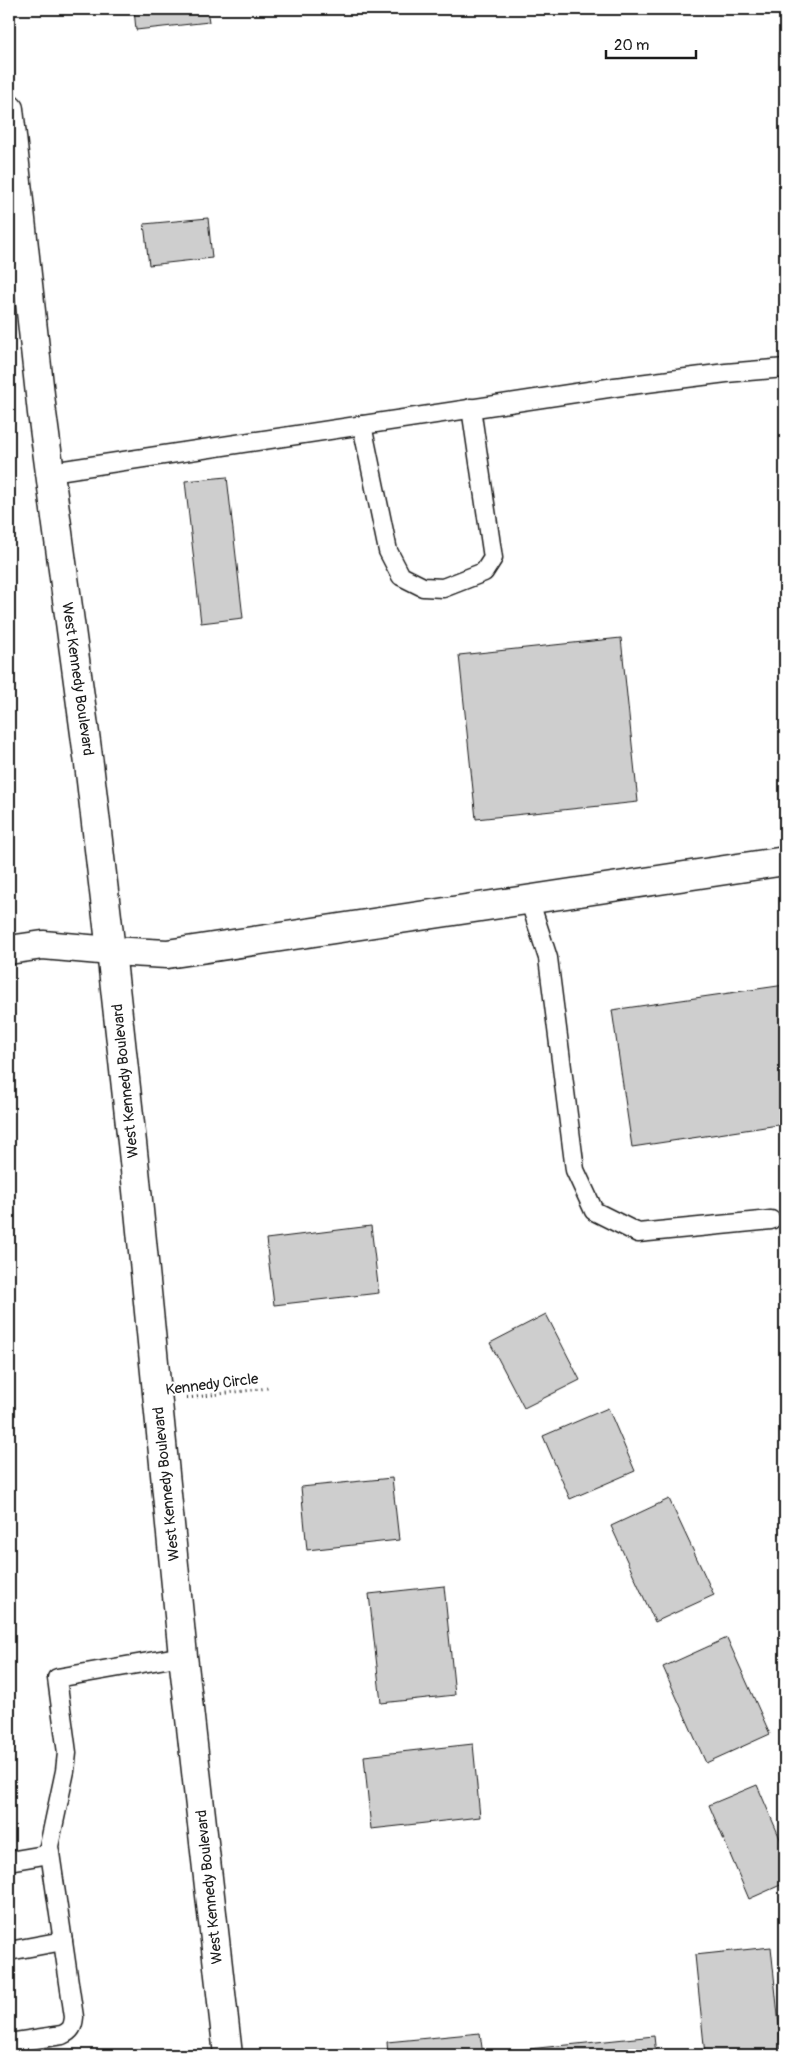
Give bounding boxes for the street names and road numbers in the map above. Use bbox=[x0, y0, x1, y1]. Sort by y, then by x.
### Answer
street label: West Kennedy Boulevard bbox=[57, 601, 98, 757]
street label: West Kennedy Boulevard bbox=[108, 1003, 143, 1159]
street label: Kennedy Circle bbox=[165, 1369, 260, 1400]
street label: West Kennedy Boulevard bbox=[149, 1406, 184, 1562]
street label: West Kennedy Boulevard bbox=[192, 1809, 227, 1965]

